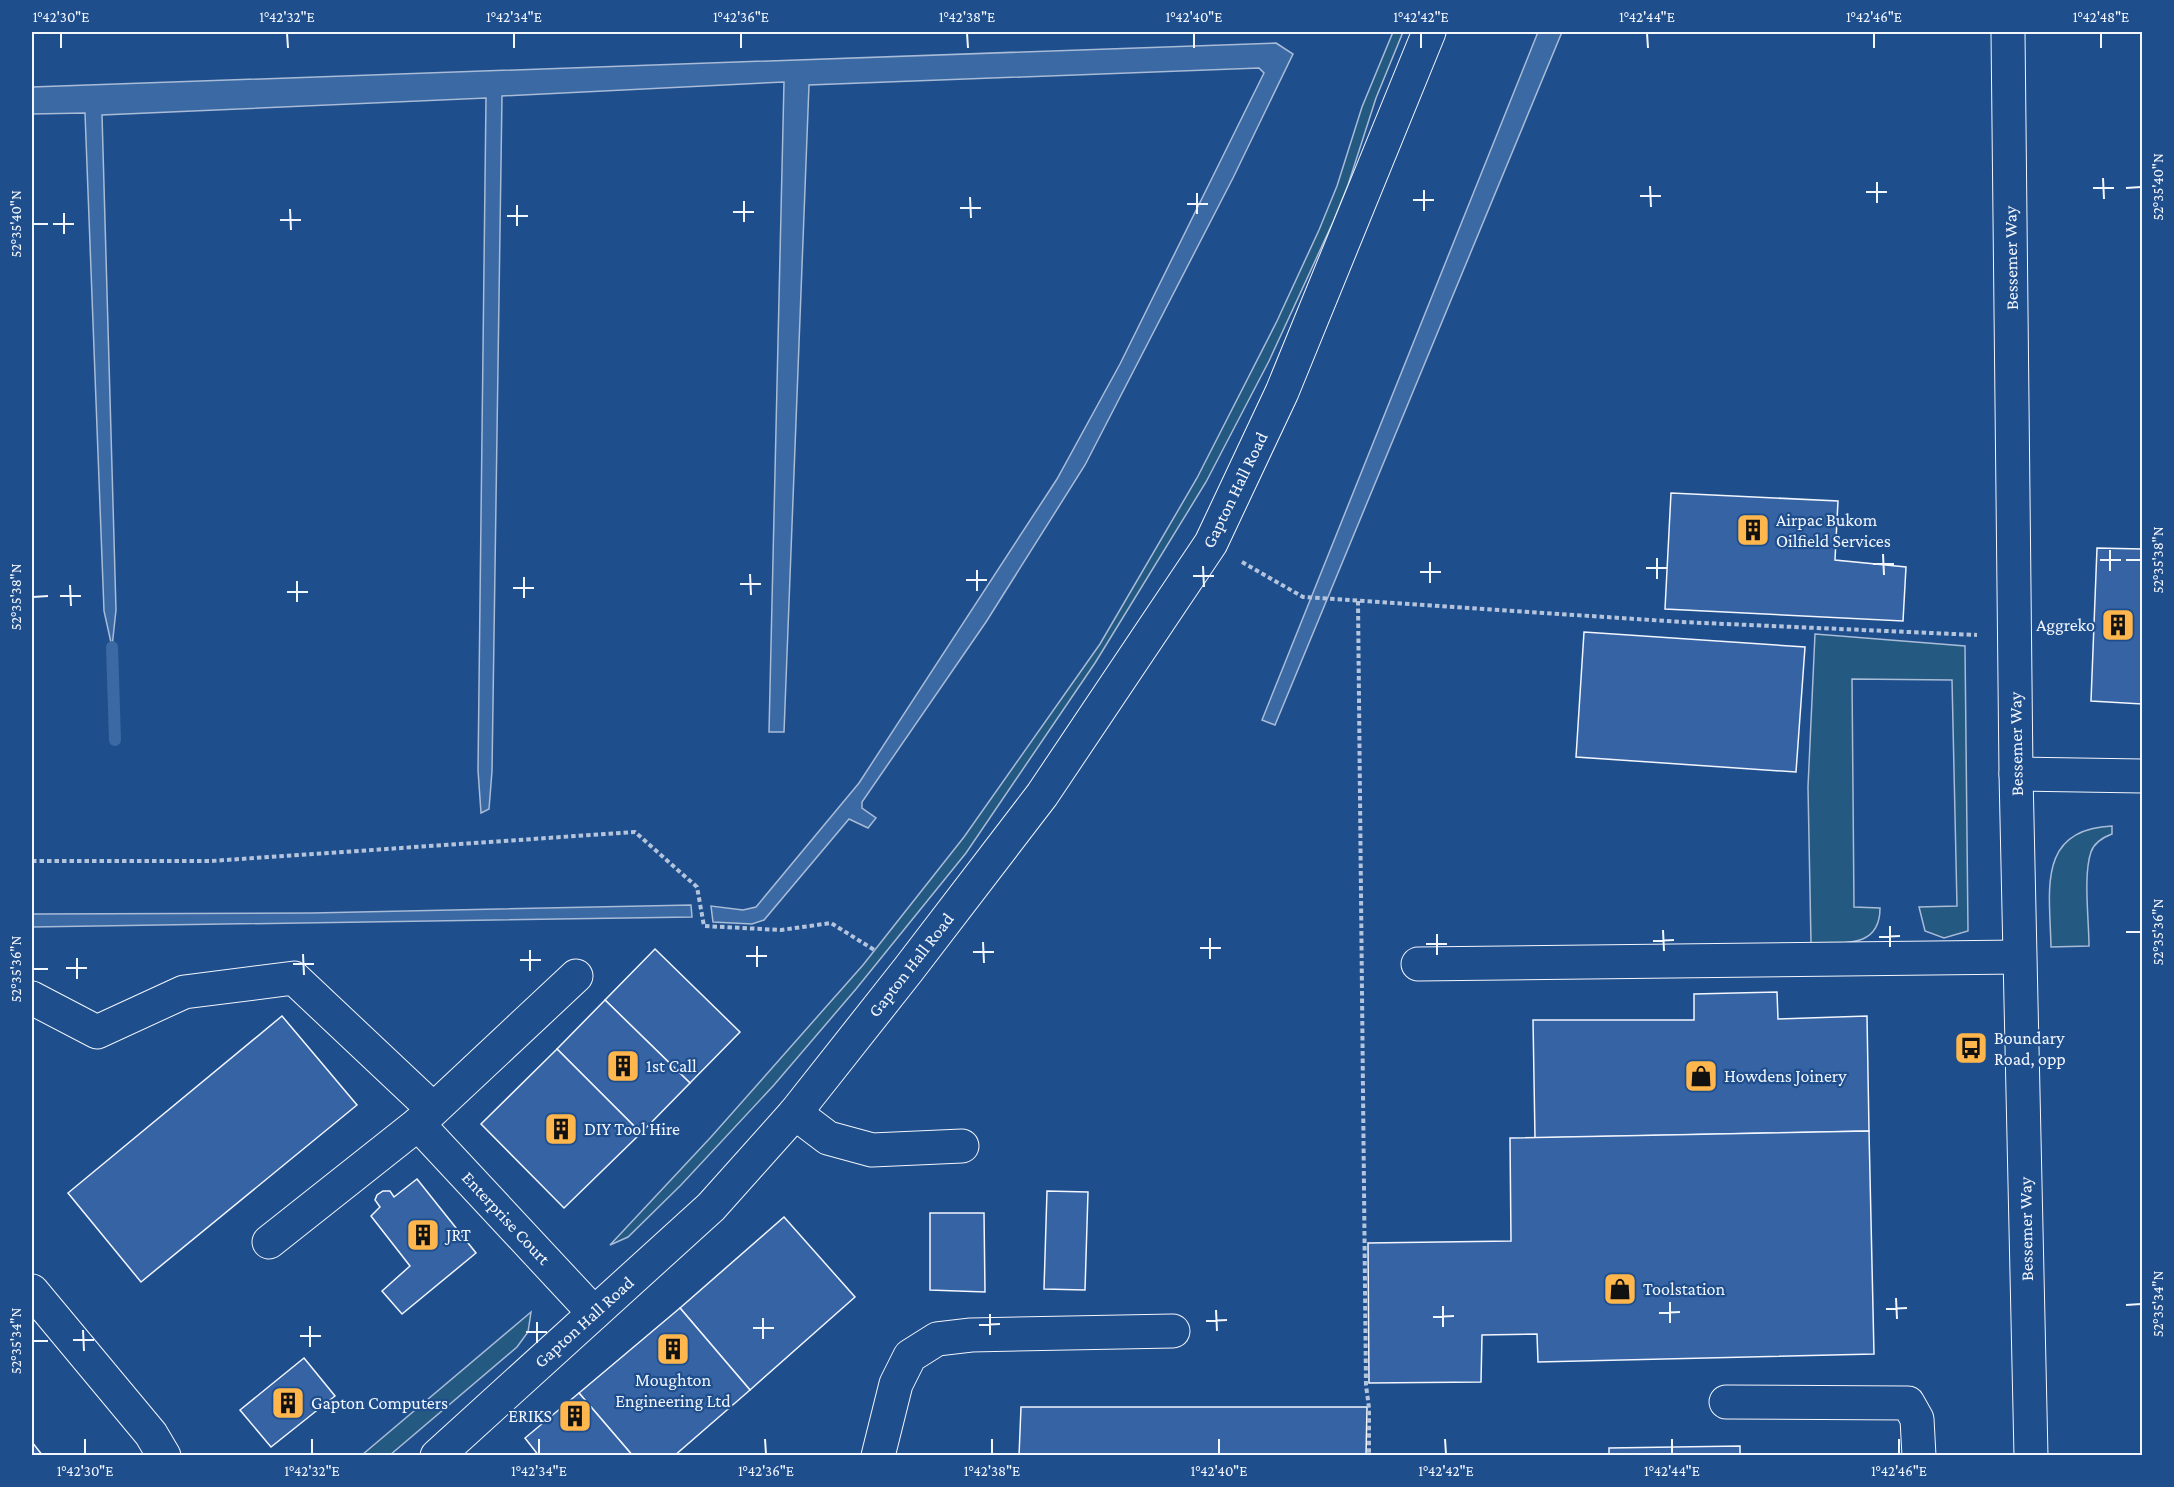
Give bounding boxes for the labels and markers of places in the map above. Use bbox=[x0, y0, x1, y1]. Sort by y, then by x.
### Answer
place label: Airpac Bukom Oilfield Services bbox=[1776, 510, 1891, 551]
building icon: Airpac Bukom Oilfield Services bbox=[1735, 512, 1771, 548]
building icon: Aggreko bbox=[2100, 607, 2136, 643]
place label: Aggreko bbox=[2036, 615, 2095, 635]
place label: Boundary Road, opp bbox=[1994, 1028, 2066, 1069]
bus stop icon: Boundary Road, opp bbox=[1953, 1030, 1989, 1066]
building icon: 1st Call bbox=[605, 1048, 641, 1084]
place label: 1st Call bbox=[646, 1056, 697, 1076]
shop icon: Howdens Joinery bbox=[1683, 1058, 1719, 1094]
place label: Howdens Joinery bbox=[1724, 1066, 1847, 1086]
building icon: DIY Tool Hire bbox=[543, 1111, 579, 1147]
place label: DIY Tool Hire bbox=[584, 1119, 680, 1139]
building icon: JRT bbox=[405, 1217, 441, 1253]
place label: JRT bbox=[444, 1225, 471, 1245]
shop icon: Toolstation bbox=[1602, 1271, 1638, 1307]
place label: Toolstation bbox=[1643, 1279, 1726, 1299]
building icon: Moughton Engineering Ltd bbox=[655, 1331, 691, 1367]
place label: Moughton Engineering Ltd bbox=[615, 1370, 731, 1411]
building icon: Gapton Computers bbox=[270, 1385, 306, 1421]
place label: Gapton Computers bbox=[311, 1393, 448, 1413]
building icon: ERIKS bbox=[557, 1398, 593, 1434]
place label: ERIKS bbox=[508, 1406, 552, 1426]

